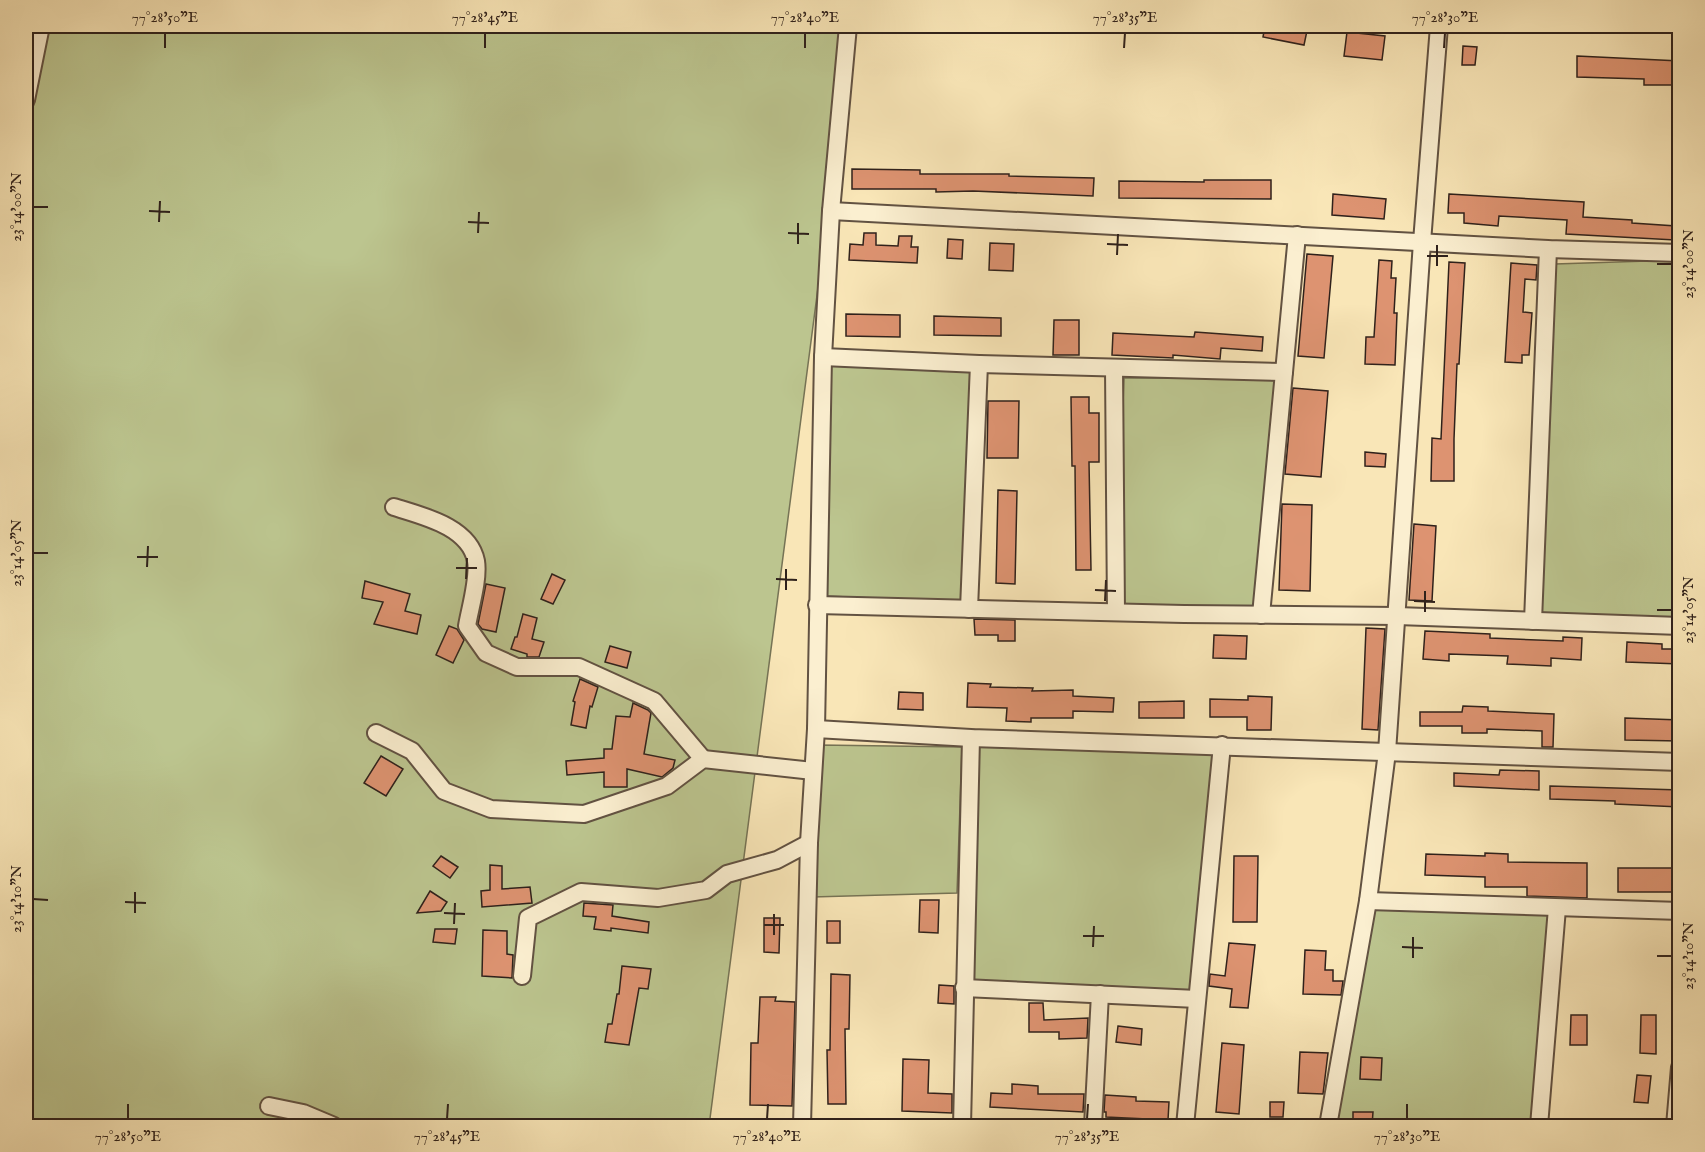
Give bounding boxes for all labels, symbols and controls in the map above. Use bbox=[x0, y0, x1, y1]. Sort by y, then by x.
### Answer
text: 77°28'50"E bbox=[132, 8, 198, 27]
text: 77°28'45"E bbox=[452, 8, 518, 27]
text: 77°28'40"E bbox=[771, 8, 839, 27]
text: 77°28'35"E bbox=[1093, 8, 1157, 27]
text: 77°28'30"E bbox=[1412, 8, 1478, 27]
text: 23°14'00"N bbox=[7, 172, 26, 242]
text: 23°14'00"N bbox=[1679, 229, 1698, 299]
text: 23°14'05"N bbox=[7, 519, 26, 587]
text: 23°14'05"N bbox=[1679, 576, 1698, 644]
text: 23°14'10"N bbox=[7, 865, 26, 933]
text: 23°14'10"N bbox=[1679, 922, 1698, 990]
text: 77°28'50"E bbox=[95, 1127, 161, 1146]
text: 77°28'45"E bbox=[414, 1127, 480, 1146]
text: 77°28'40"E bbox=[733, 1127, 801, 1146]
text: 77°28'35"E bbox=[1055, 1127, 1119, 1146]
text: 77°28'30"E bbox=[1374, 1127, 1440, 1146]

